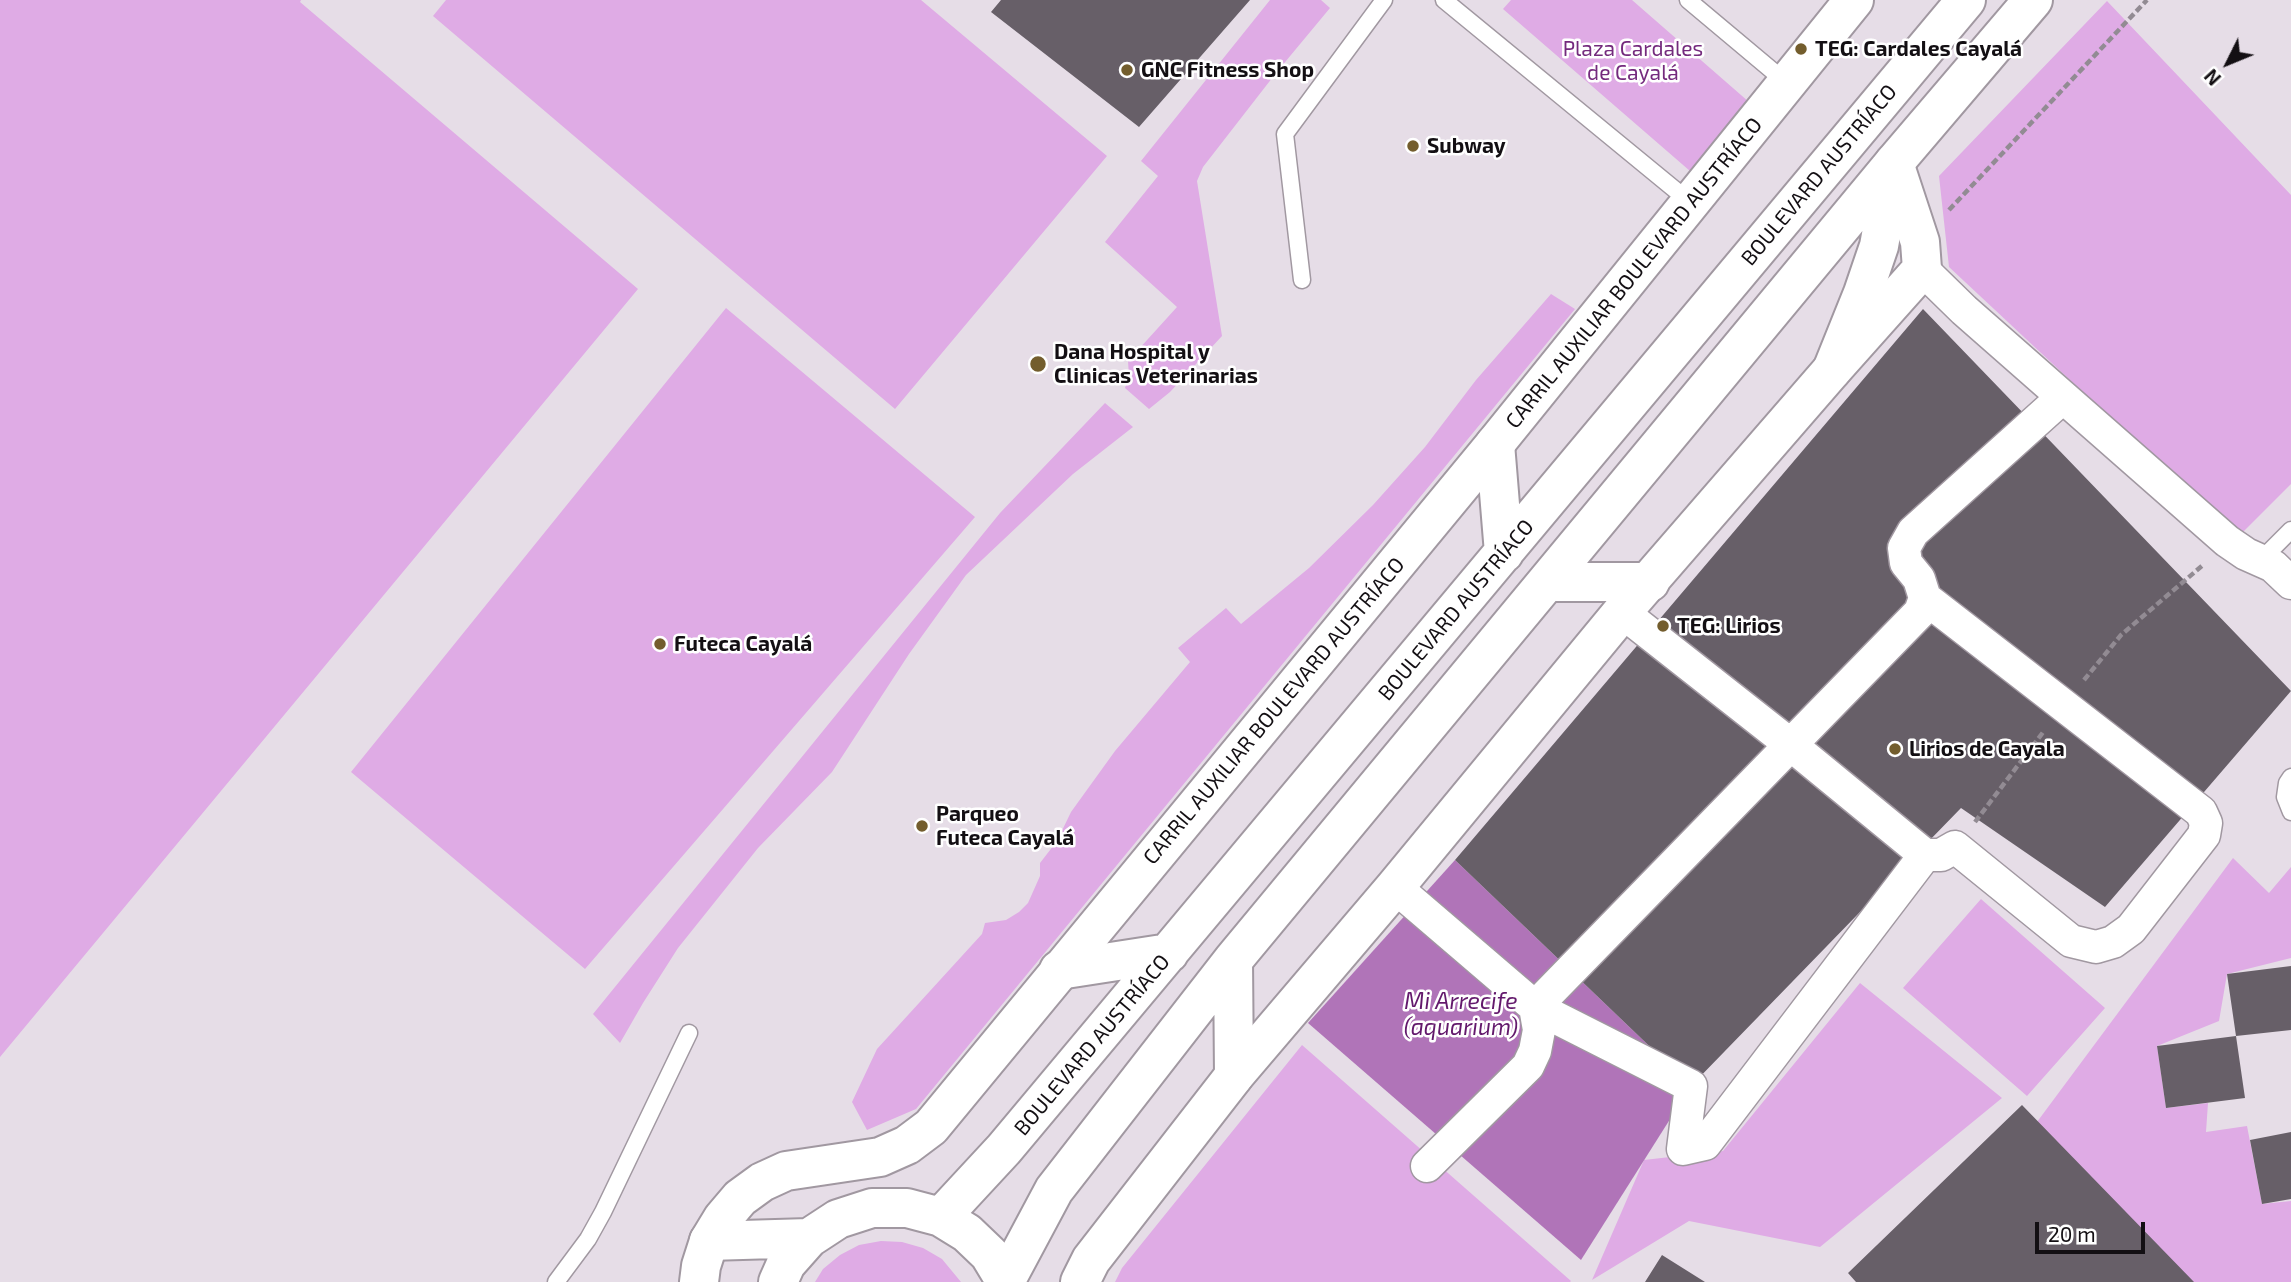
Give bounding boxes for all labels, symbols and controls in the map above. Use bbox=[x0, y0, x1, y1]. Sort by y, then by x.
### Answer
north arrow bbox=[2193, 28, 2263, 98]
park label: Plaza Cardales de Cayalá bbox=[1563, 36, 1703, 86]
place label: TEG: Cardales Cayalá bbox=[1815, 36, 2022, 62]
marker: TEG: Cardales Cayalá bbox=[1793, 41, 1809, 57]
place label: GNC Fitness Shop bbox=[1141, 57, 1314, 83]
marker: GNC Fitness Shop bbox=[1119, 62, 1135, 78]
text: N bbox=[2199, 65, 2225, 91]
street label: BOULEVARD AUSTRÍACO bbox=[1736, 79, 1902, 271]
street label: CARRIL AUXILIAR BOULEVARD AUSTRÍACO bbox=[1501, 112, 1767, 434]
place label: Subway bbox=[1427, 133, 1506, 159]
marker: Subway bbox=[1405, 138, 1421, 154]
place label: Dana Hospital y Clinicas Veterinarias bbox=[1054, 339, 1258, 389]
marker: Dana Hospital y Clinicas Veterinarias bbox=[1028, 354, 1048, 374]
street label: BOULEVARD AUSTRÍACO bbox=[1373, 514, 1539, 706]
street label: CARRIL AUXILIAR BOULEVARD AUSTRÍACO bbox=[1138, 552, 1410, 870]
place label: TEG: Lirios bbox=[1677, 613, 1781, 639]
marker: TEG: Lirios bbox=[1655, 618, 1671, 634]
place label: Futeca Cayalá bbox=[674, 631, 812, 657]
marker: Futeca Cayalá bbox=[652, 636, 668, 652]
place label: Lirios de Cayala bbox=[1909, 736, 2065, 762]
marker: Lirios de Cayala bbox=[1887, 741, 1903, 757]
place label: Parqueo Futeca Cayalá bbox=[936, 801, 1074, 851]
marker: Parqueo Futeca Cayalá bbox=[914, 818, 930, 834]
street label: BOULEVARD AUSTRÍACO bbox=[1009, 949, 1175, 1141]
water label: Mi Arrecife (aquarium) bbox=[1404, 987, 1518, 1041]
scale bar bbox=[2039, 1208, 2149, 1252]
text: 20 m bbox=[2048, 1221, 2096, 1246]

